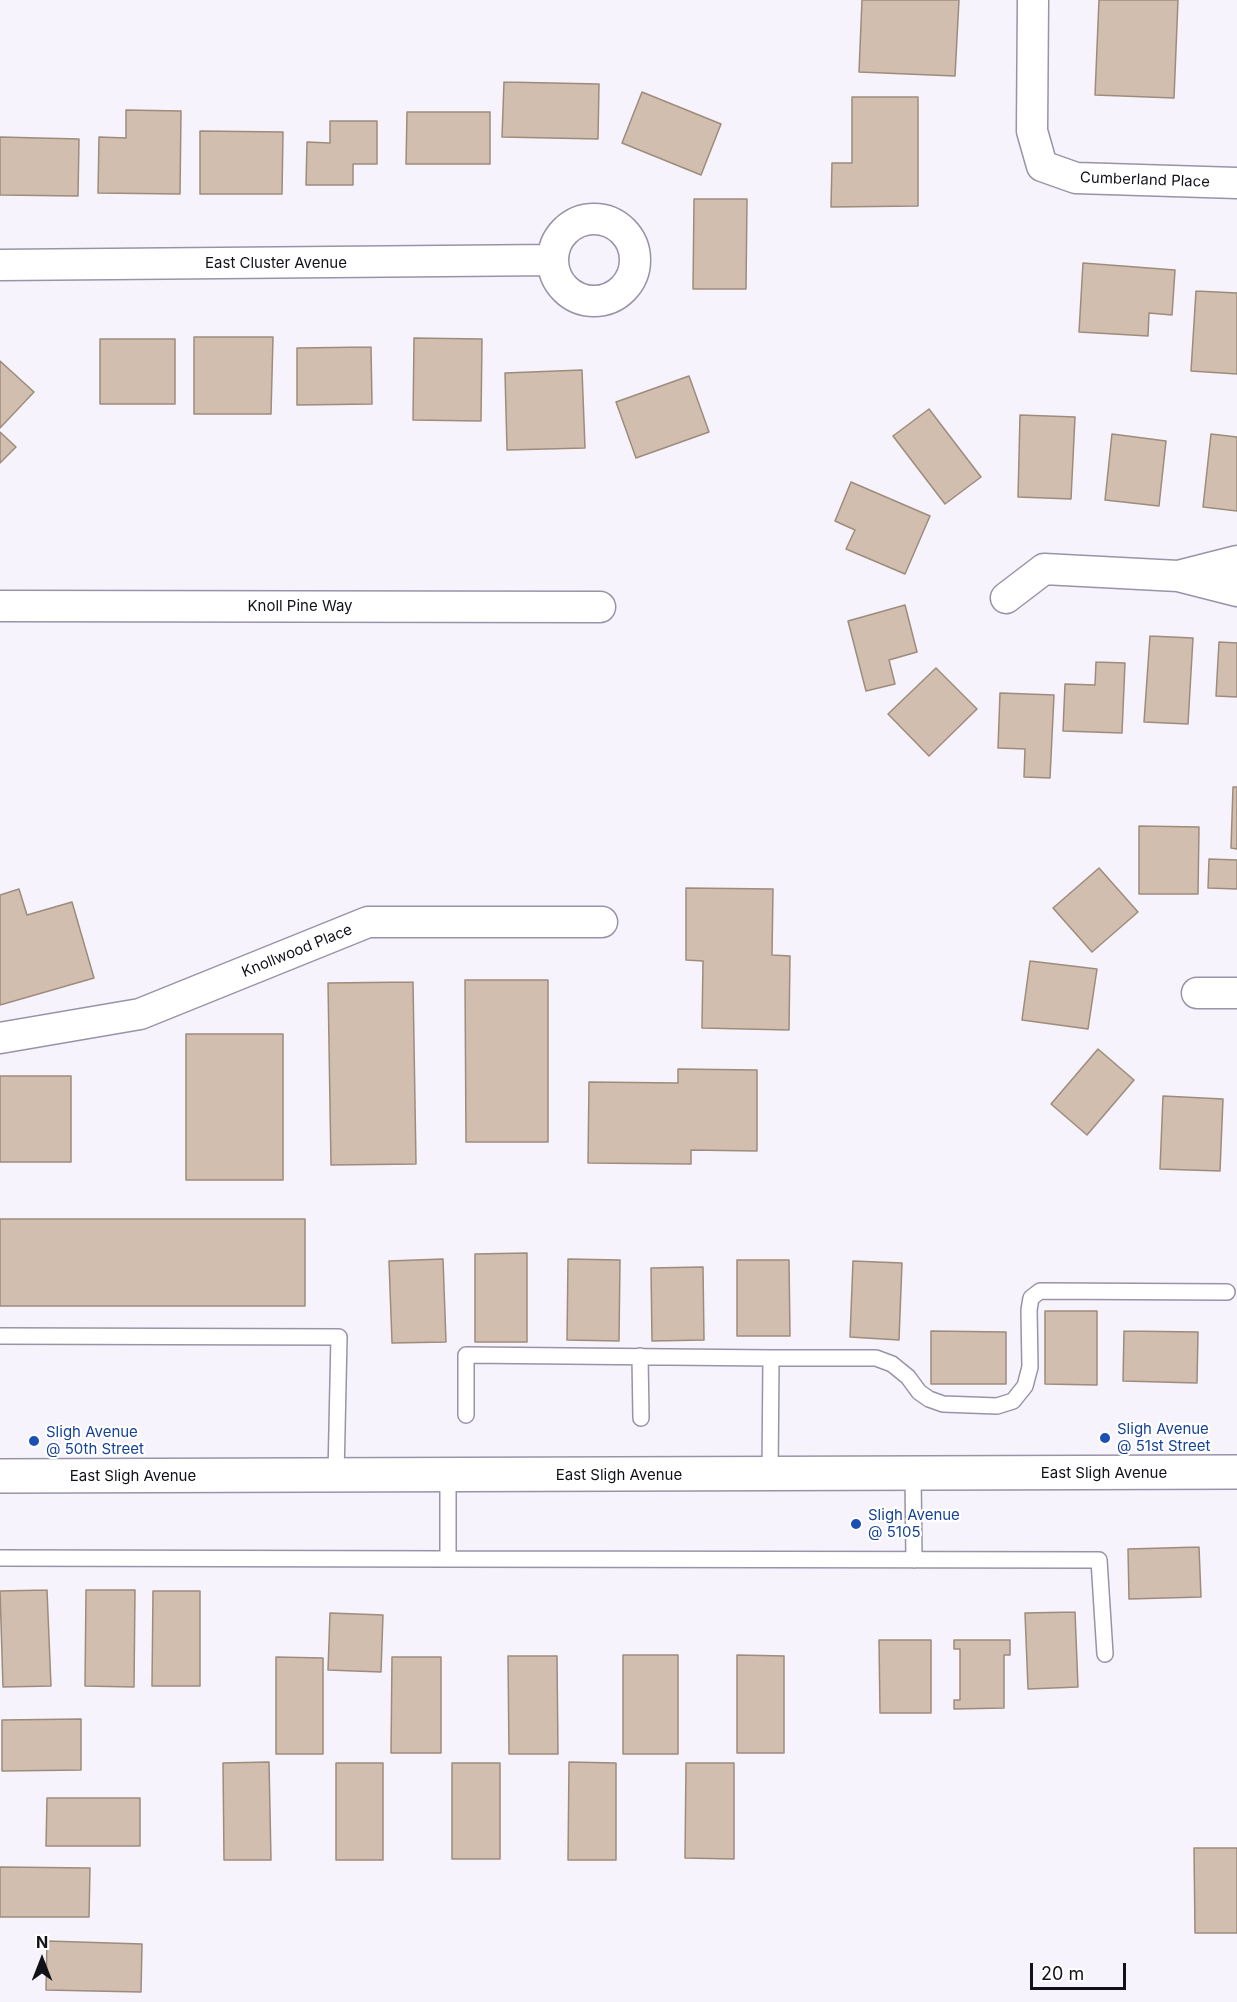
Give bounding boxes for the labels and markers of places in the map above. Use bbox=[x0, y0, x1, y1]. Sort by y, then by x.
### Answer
place label: Sligh Avenue @ 51st Street bbox=[1117, 1420, 1210, 1455]
place label: Sligh Avenue @ 50th Street bbox=[46, 1423, 144, 1458]
marker: Sligh Avenue @ 51st Street bbox=[1098, 1431, 1112, 1445]
marker: Sligh Avenue @ 50th Street bbox=[27, 1434, 41, 1448]
place label: Sligh Avenue @ 5105 bbox=[868, 1506, 960, 1541]
marker: Sligh Avenue @ 5105 bbox=[849, 1517, 863, 1531]

